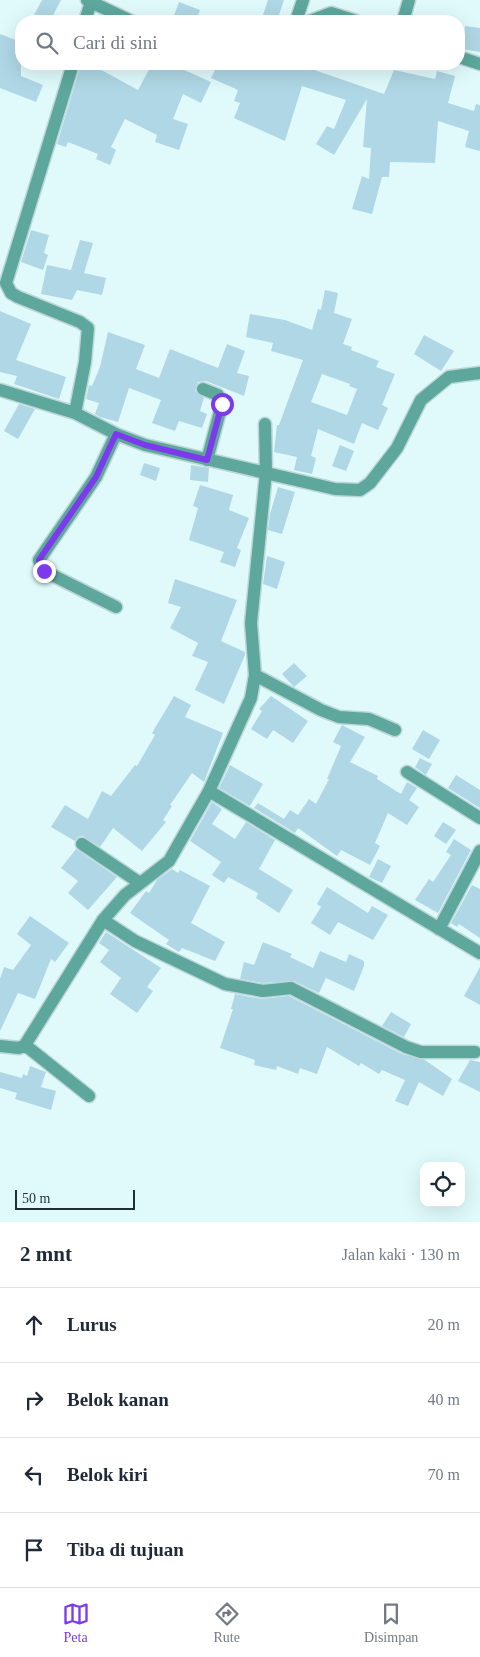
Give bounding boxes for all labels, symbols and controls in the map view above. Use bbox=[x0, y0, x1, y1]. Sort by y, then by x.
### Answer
search box bbox=[15, 15, 465, 70]
icon: search bbox=[33, 29, 61, 57]
text: Cari di sini bbox=[73, 32, 157, 53]
route start bbox=[211, 393, 234, 416]
route end bbox=[33, 560, 56, 583]
map controls bbox=[420, 1162, 465, 1207]
button: locate bbox=[420, 1162, 465, 1207]
scale bar bbox=[15, 1187, 135, 1210]
text: 50 m bbox=[22, 1191, 50, 1206]
text: 2 mnt bbox=[20, 1242, 72, 1266]
text: Jalan kaki · 130 m bbox=[342, 1246, 460, 1263]
icon: ahead bbox=[20, 1311, 48, 1339]
text: Lurus bbox=[67, 1314, 117, 1335]
text: 20 m bbox=[428, 1316, 460, 1333]
icon: right bbox=[20, 1386, 48, 1414]
text: Belok kanan bbox=[67, 1389, 169, 1410]
text: 40 m bbox=[428, 1391, 460, 1408]
icon: left bbox=[20, 1461, 48, 1489]
text: Belok kiri bbox=[67, 1464, 148, 1485]
text: 70 m bbox=[428, 1466, 460, 1483]
icon: arrive bbox=[20, 1536, 48, 1564]
text: Tiba di tujuan bbox=[67, 1539, 184, 1560]
tab: Peta bbox=[62, 1600, 90, 1646]
tab: Rute bbox=[213, 1600, 241, 1646]
tab: Disimpan bbox=[364, 1600, 418, 1646]

